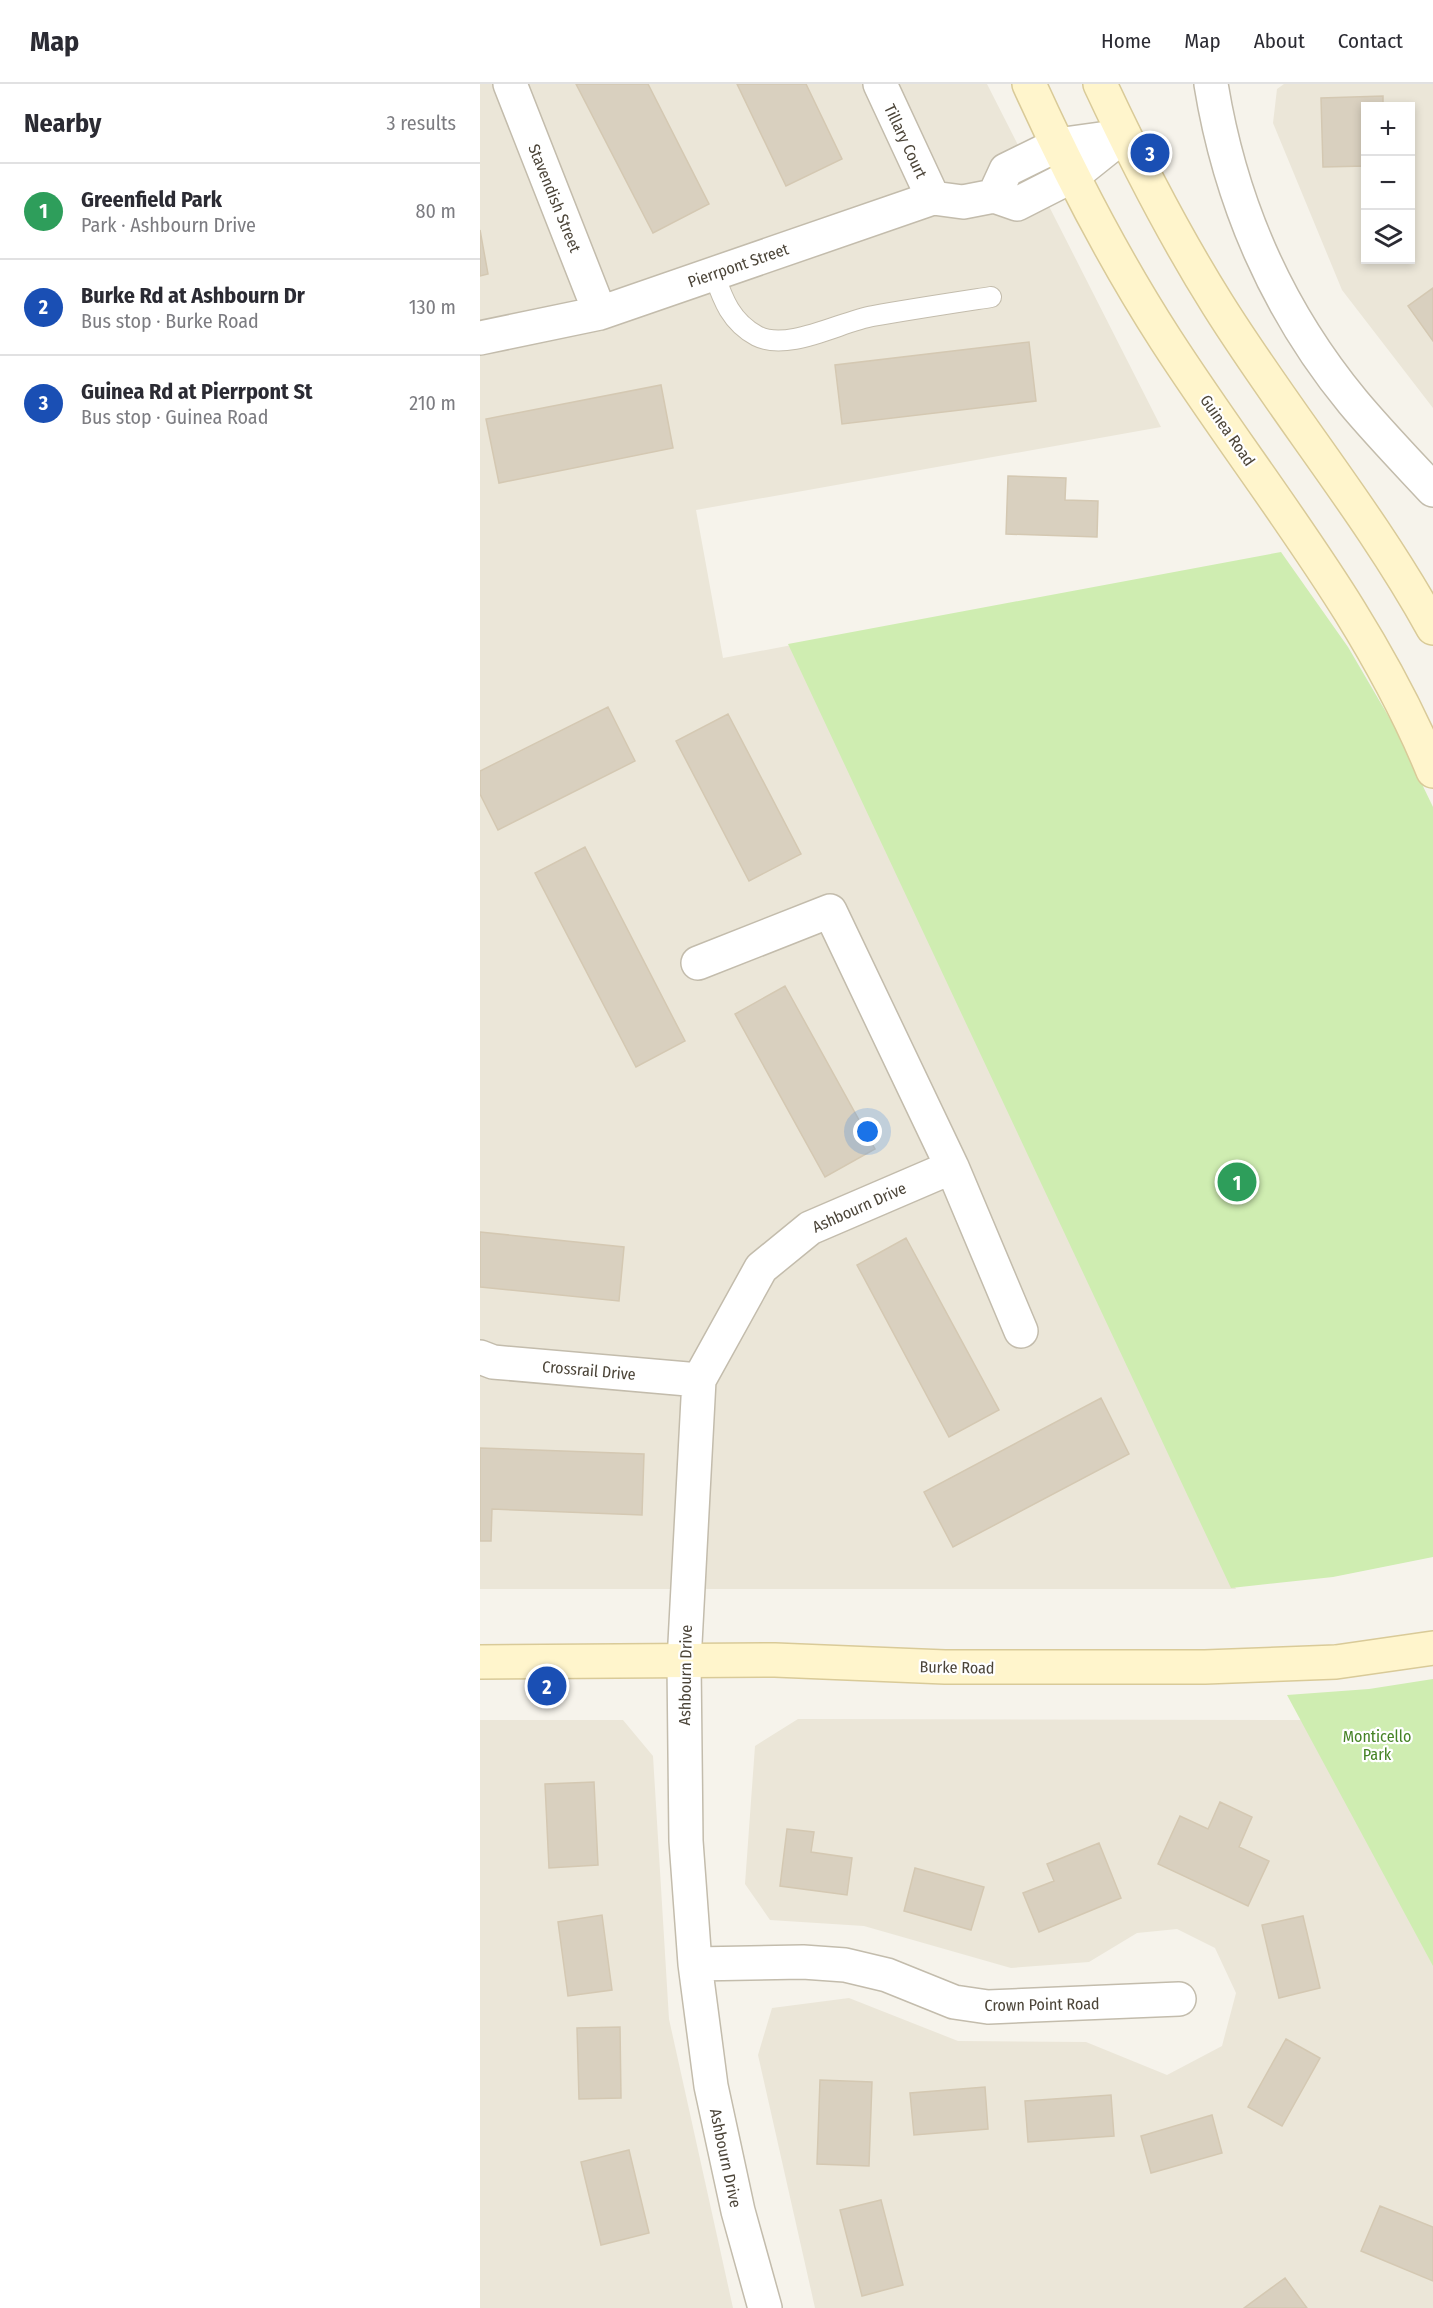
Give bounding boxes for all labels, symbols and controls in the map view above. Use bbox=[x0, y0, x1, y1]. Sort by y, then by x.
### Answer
text: Map bbox=[30, 25, 79, 58]
text: Home bbox=[1101, 28, 1151, 54]
text: Map bbox=[1184, 28, 1221, 54]
text: About bbox=[1254, 28, 1305, 54]
text: Contact bbox=[1338, 28, 1403, 54]
street label: Tillary Court bbox=[880, 101, 931, 182]
map controls bbox=[1361, 102, 1415, 264]
button: + bbox=[1361, 102, 1415, 156]
text: Nearby bbox=[24, 108, 101, 139]
text: 3 results bbox=[387, 111, 456, 135]
pin: 3 bbox=[1130, 130, 1170, 176]
street label: Stavendish Street bbox=[524, 141, 585, 256]
button: − bbox=[1361, 156, 1415, 210]
text: Greenfield Park bbox=[81, 186, 222, 213]
text: 1 bbox=[39, 199, 48, 223]
text: 80 m bbox=[416, 199, 456, 223]
button: layers bbox=[1361, 210, 1415, 264]
text: Park · Ashbourn Drive bbox=[81, 213, 256, 237]
street label: Pierrpont Street bbox=[685, 239, 792, 292]
text: Burke Rd at Ashbourn Dr bbox=[81, 282, 305, 309]
text: 2 bbox=[39, 295, 48, 319]
text: 130 m bbox=[409, 295, 456, 319]
text: Bus stop · Burke Road bbox=[81, 309, 259, 333]
text: Guinea Rd at Pierrpont St bbox=[81, 378, 313, 405]
text: 3 bbox=[39, 391, 48, 415]
text: 210 m bbox=[409, 391, 456, 415]
street label: Guinea Road bbox=[1196, 391, 1259, 470]
text: Bus stop · Guinea Road bbox=[81, 405, 268, 429]
your location bbox=[853, 1117, 882, 1146]
pin: 1 bbox=[1218, 1160, 1257, 1204]
street label: Ashbourn Drive bbox=[809, 1178, 909, 1237]
street label: Crossrail Drive bbox=[541, 1357, 637, 1384]
street label: Ashbourn Drive bbox=[675, 1624, 696, 1725]
street label: Burke Road bbox=[919, 1657, 995, 1678]
pin: 2 bbox=[528, 1664, 566, 1708]
park label: Monticello Park bbox=[1343, 1727, 1411, 1764]
street label: Crown Point Road bbox=[984, 1994, 1100, 2015]
street label: Ashbourn Drive bbox=[706, 2107, 745, 2209]

